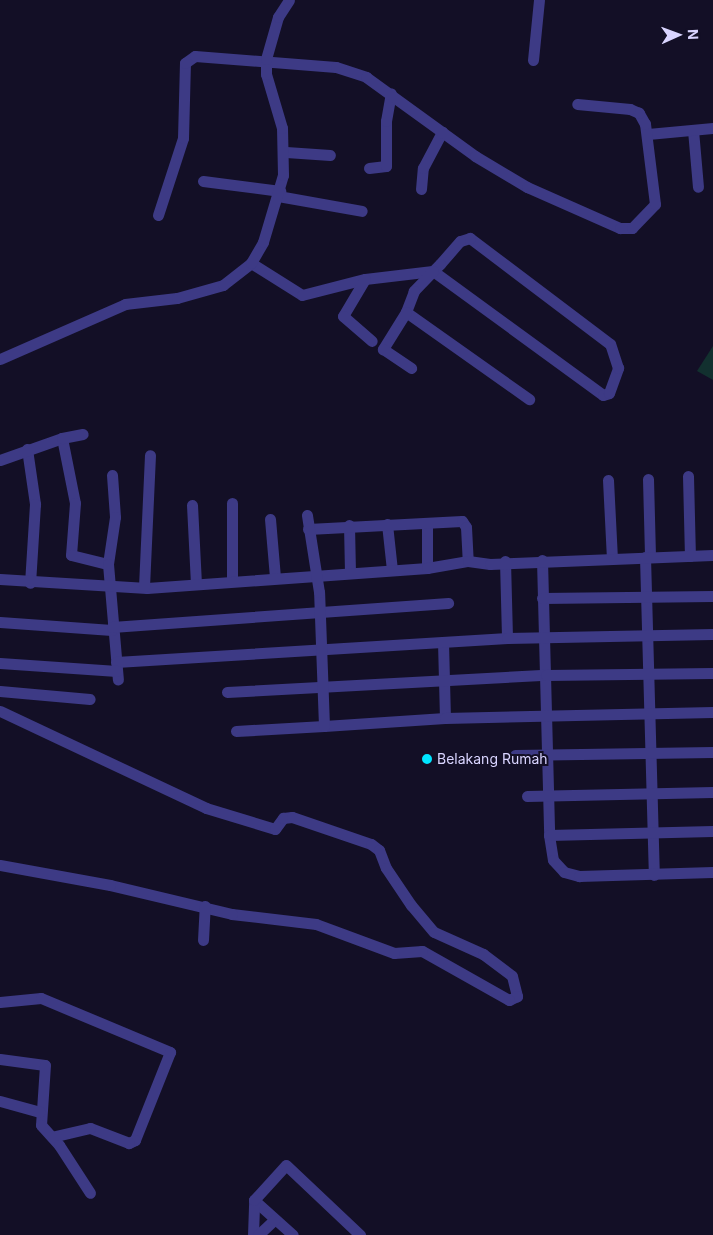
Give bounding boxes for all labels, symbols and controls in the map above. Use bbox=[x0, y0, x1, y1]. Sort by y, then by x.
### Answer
north arrow bbox=[653, 10, 703, 60]
text: N bbox=[685, 29, 702, 40]
place label: Belakang Rumah bbox=[437, 751, 548, 767]
marker: Belakang Rumah bbox=[421, 753, 433, 765]

